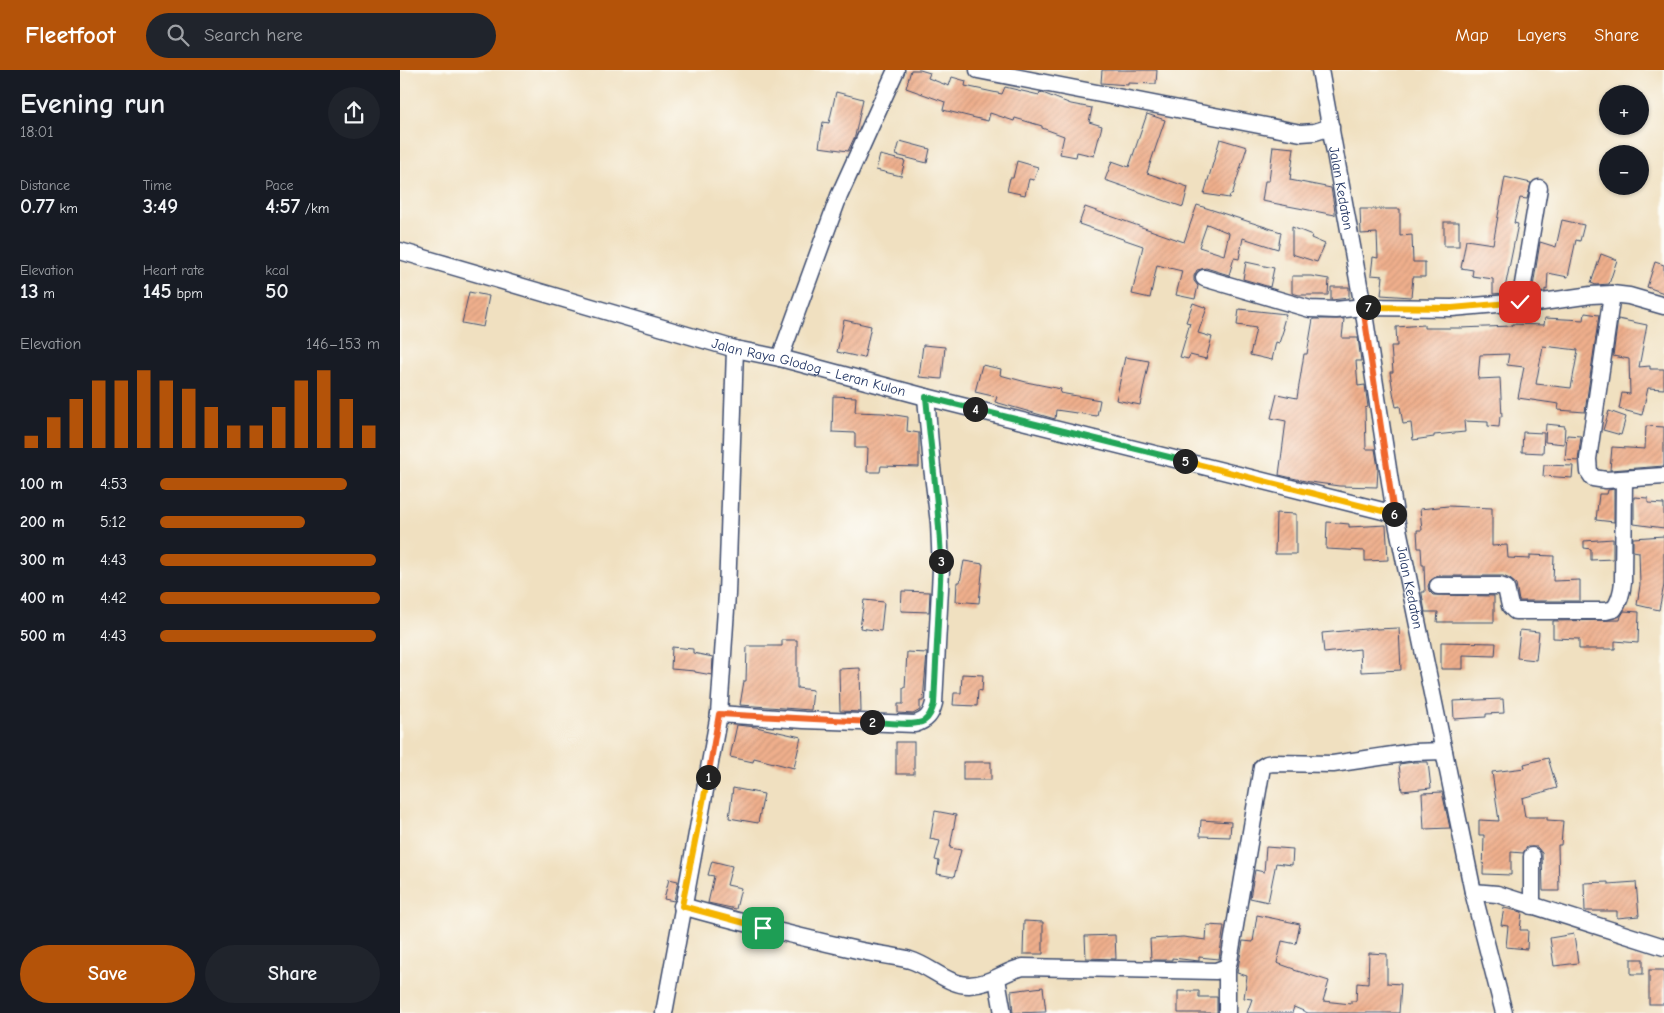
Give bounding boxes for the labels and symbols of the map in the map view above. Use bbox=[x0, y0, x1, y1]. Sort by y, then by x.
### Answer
street label: Jalan Kedaton bbox=[1326, 145, 1357, 231]
pin bbox=[1499, 281, 1541, 323]
pin: 7 bbox=[1356, 294, 1380, 320]
street label: Jalan Raya Glodog - Leran Kulon bbox=[710, 334, 908, 400]
pin: 4 bbox=[962, 396, 988, 422]
pin: 5 bbox=[1172, 448, 1198, 474]
pin: 6 bbox=[1382, 502, 1406, 526]
street label: Jalan Kedaton bbox=[1393, 544, 1427, 630]
pin: 3 bbox=[928, 548, 954, 574]
pin: 2 bbox=[860, 710, 884, 734]
pin: 1 bbox=[696, 764, 720, 790]
pin bbox=[742, 907, 784, 949]

